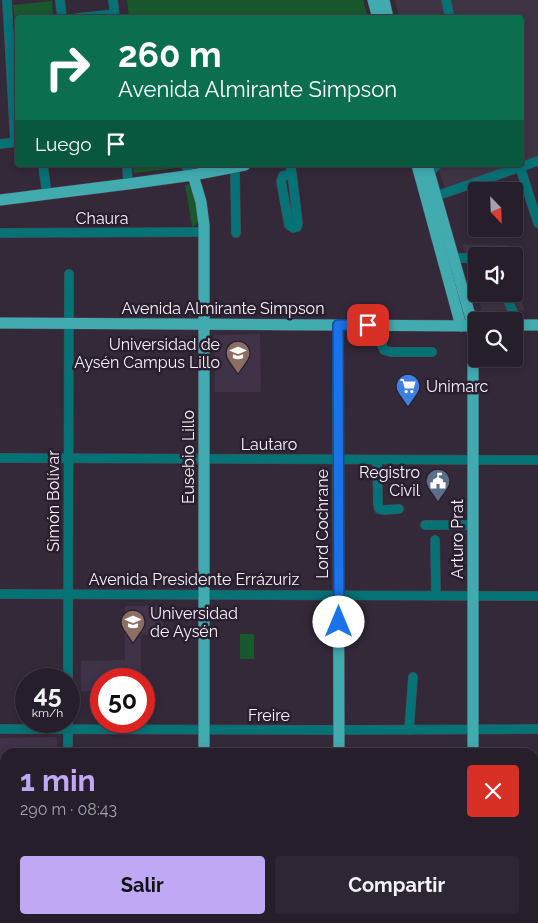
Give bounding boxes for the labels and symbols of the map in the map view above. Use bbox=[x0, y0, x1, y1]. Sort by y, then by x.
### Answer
north arrow bbox=[468, 182, 522, 238]
street label: Chaura bbox=[76, 209, 128, 228]
street label: Avenida Almirante Simpson bbox=[122, 299, 324, 318]
pin bbox=[347, 304, 389, 346]
place label: Universidad de Aysén Campus Lillo bbox=[74, 335, 220, 372]
school or university icon: Universidad de Aysén Campus Lillo bbox=[225, 340, 251, 374]
supermarket icon: Unimarc bbox=[395, 373, 421, 407]
place label: Unimarc bbox=[426, 377, 489, 396]
street label: Eusebio Lillo bbox=[179, 410, 198, 504]
street label: Lautaro bbox=[241, 435, 297, 454]
street label: Simón Bolívar bbox=[44, 450, 63, 552]
place label: Registro Civil bbox=[359, 463, 421, 500]
public building icon: Registro Civil bbox=[425, 468, 451, 502]
street label: Lord Cochrane bbox=[313, 469, 332, 579]
street label: Arturo Prat bbox=[448, 498, 467, 579]
street label: Avenida Presidente Errázuriz bbox=[89, 570, 299, 589]
position arrow bbox=[312, 595, 364, 647]
place label: Universidad de Aysén bbox=[150, 604, 238, 641]
school or university icon: Universidad de Aysén bbox=[120, 609, 146, 643]
speed limit sign: 50 bbox=[90, 668, 155, 733]
street label: Freire bbox=[248, 706, 290, 725]

